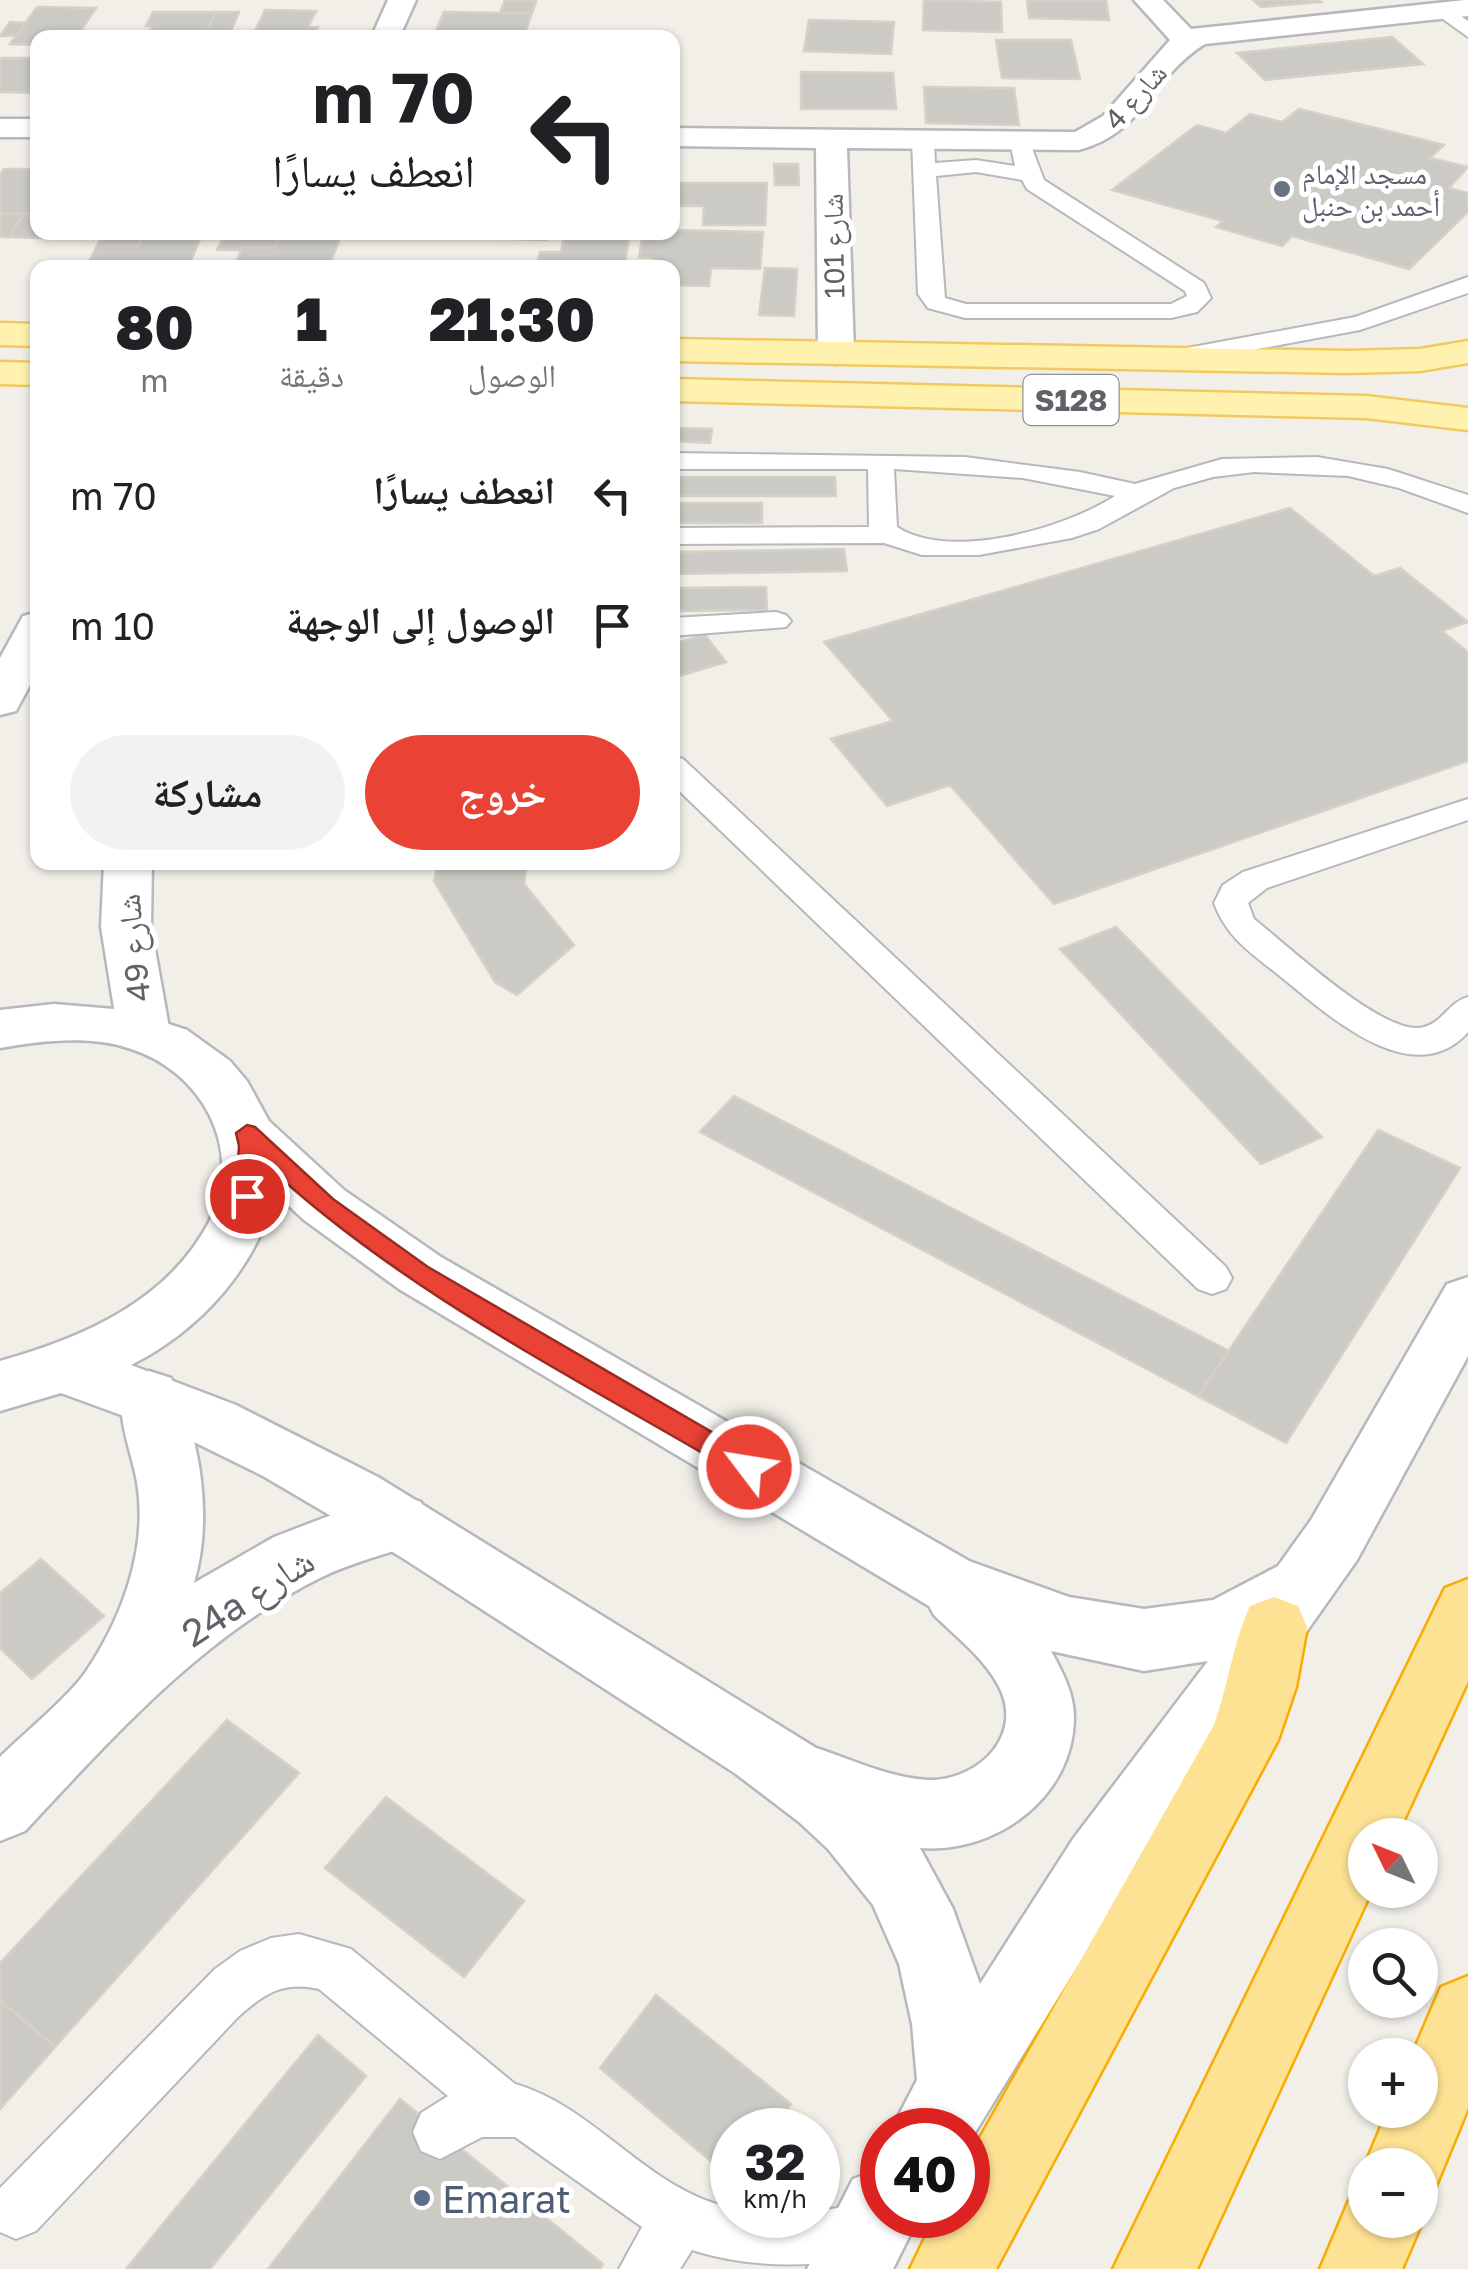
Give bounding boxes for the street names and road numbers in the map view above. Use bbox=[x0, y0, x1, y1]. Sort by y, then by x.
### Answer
street label: شارع 4 bbox=[1097, 56, 1175, 137]
street label: شارع 101 bbox=[816, 193, 852, 299]
road number: S128 bbox=[1024, 375, 1118, 425]
street label: شارع 49 bbox=[108, 892, 160, 1004]
street label: 24a شارع bbox=[172, 1537, 323, 1658]

